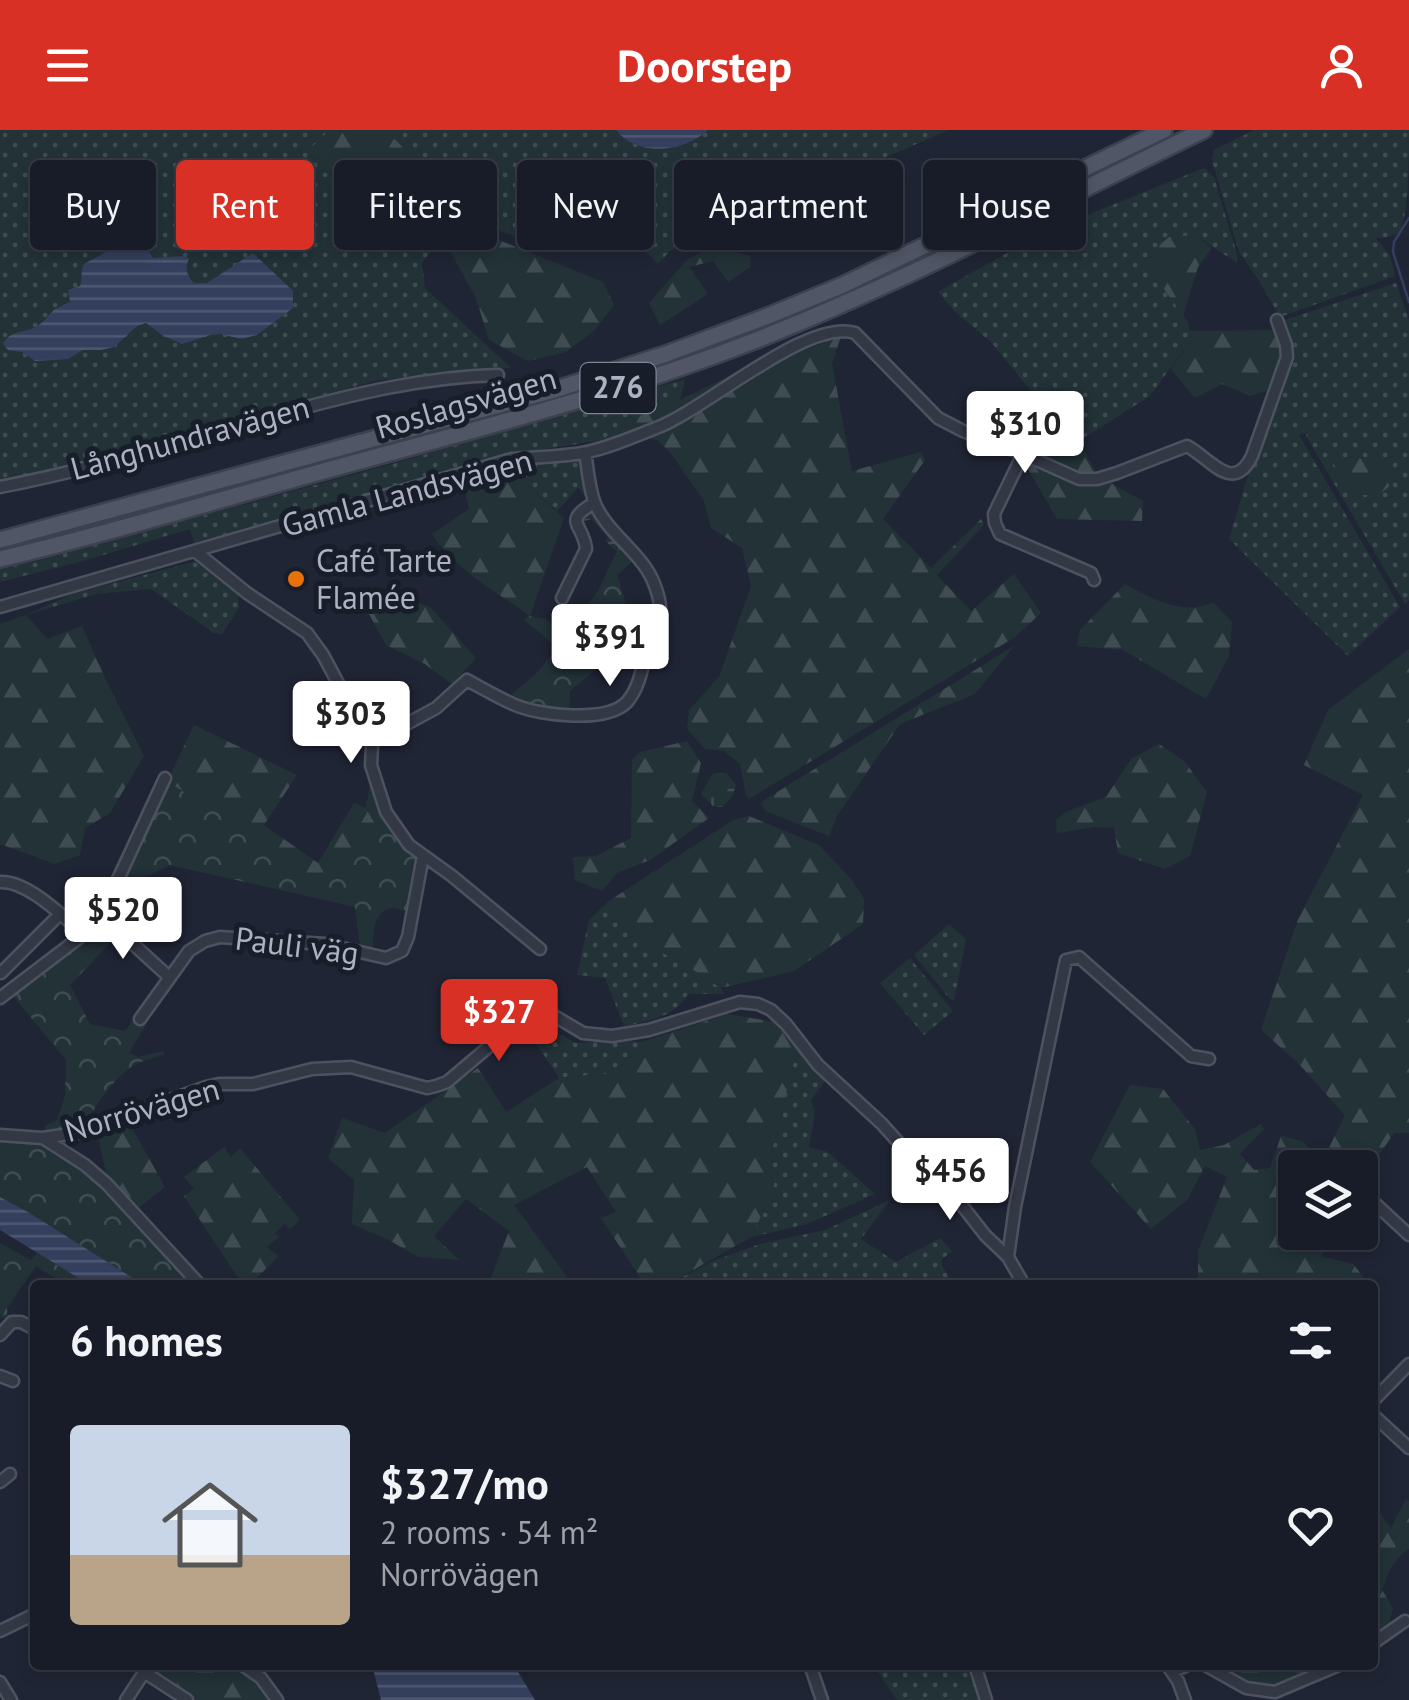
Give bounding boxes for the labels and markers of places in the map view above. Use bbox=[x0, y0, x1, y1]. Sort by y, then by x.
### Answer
pin: $310 bbox=[966, 391, 1084, 476]
place label: Café Tarte Flamée bbox=[316, 539, 452, 618]
marker: Café Tarte Flamée bbox=[285, 568, 307, 590]
pin: $391 bbox=[551, 604, 669, 689]
pin: $303 bbox=[292, 681, 410, 766]
pin: $520 bbox=[64, 877, 182, 962]
pin: $327 bbox=[440, 979, 558, 1064]
pin: $456 bbox=[891, 1138, 1009, 1223]

